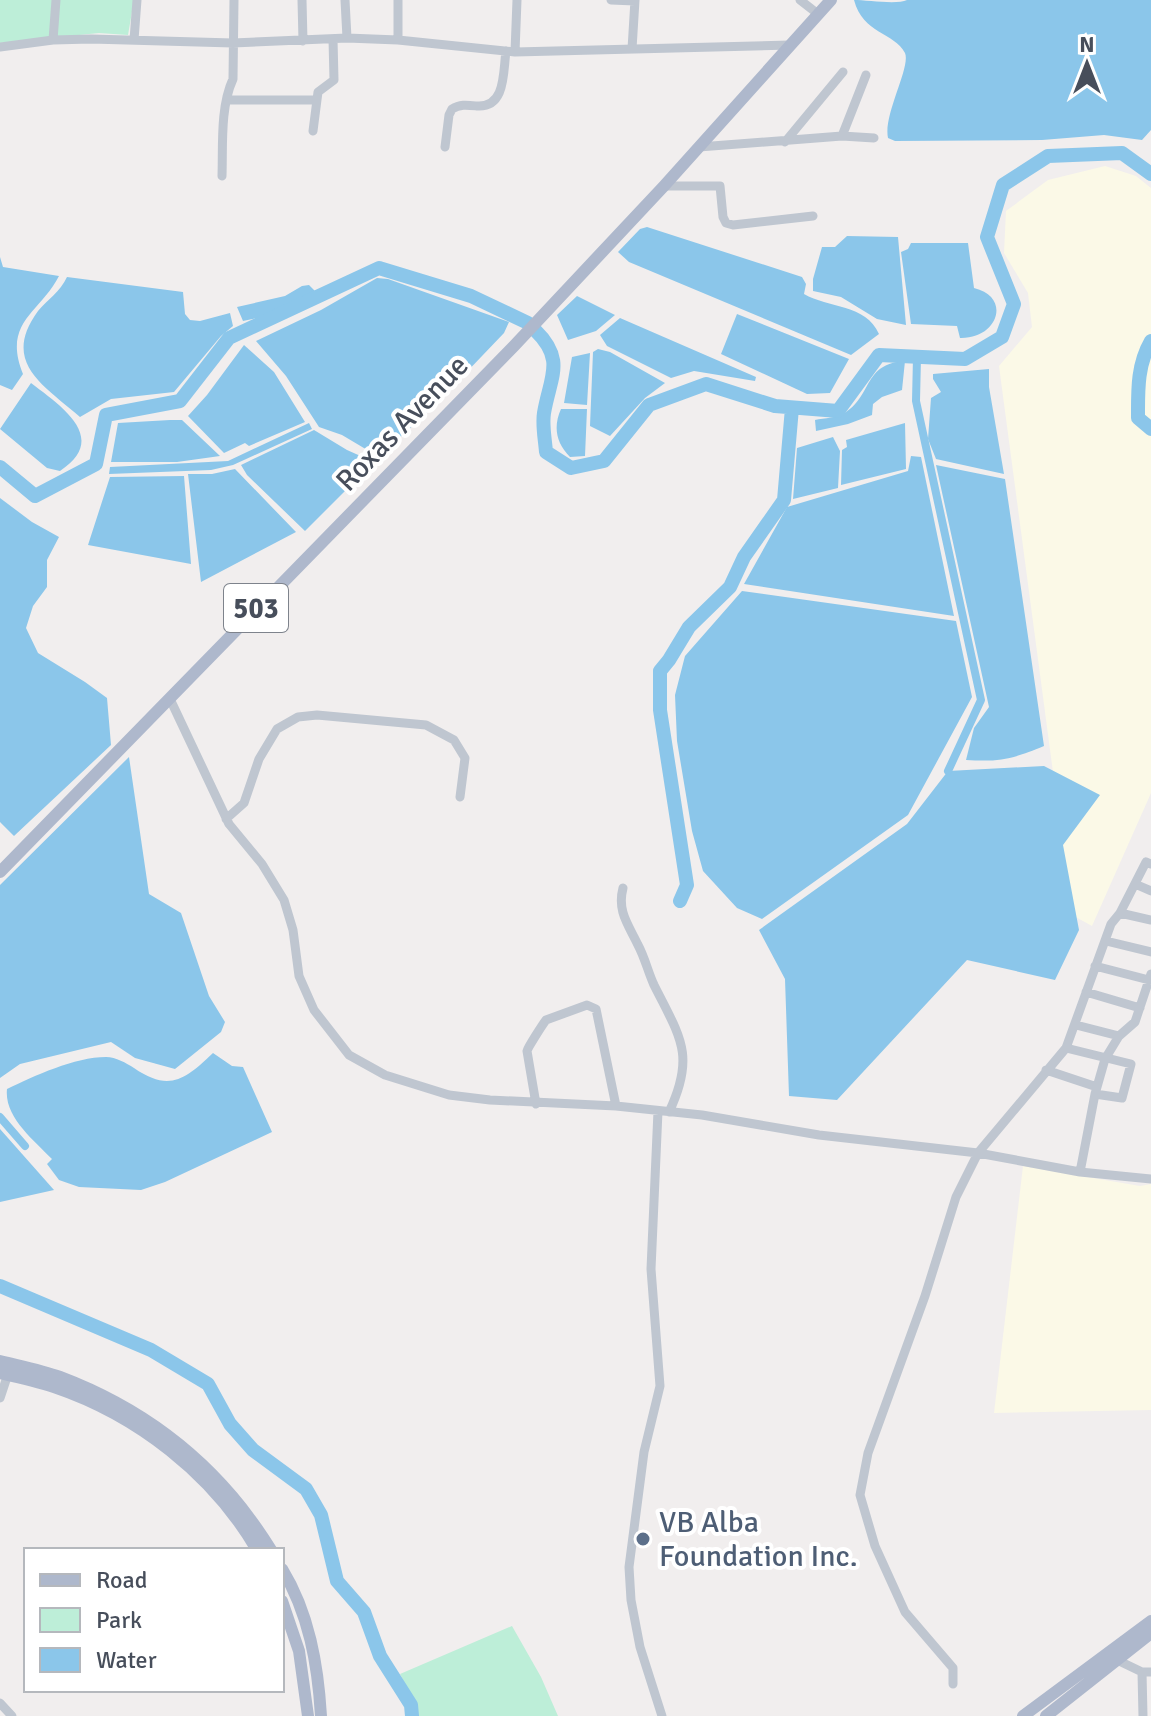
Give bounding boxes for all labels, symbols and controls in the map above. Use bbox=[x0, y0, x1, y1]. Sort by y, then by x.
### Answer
north arrow bbox=[1047, 24, 1127, 104]
text: N bbox=[1079, 31, 1095, 58]
street label: Roxas Avenue bbox=[328, 348, 476, 499]
road number: 503 bbox=[224, 584, 288, 632]
place label: VB Alba Foundation Inc. bbox=[659, 1504, 858, 1575]
marker: VB Alba Foundation Inc. bbox=[634, 1530, 652, 1548]
legend bbox=[24, 1548, 284, 1692]
text: Road bbox=[96, 1565, 147, 1595]
text: Park bbox=[96, 1605, 142, 1635]
text: Water bbox=[96, 1645, 157, 1675]

